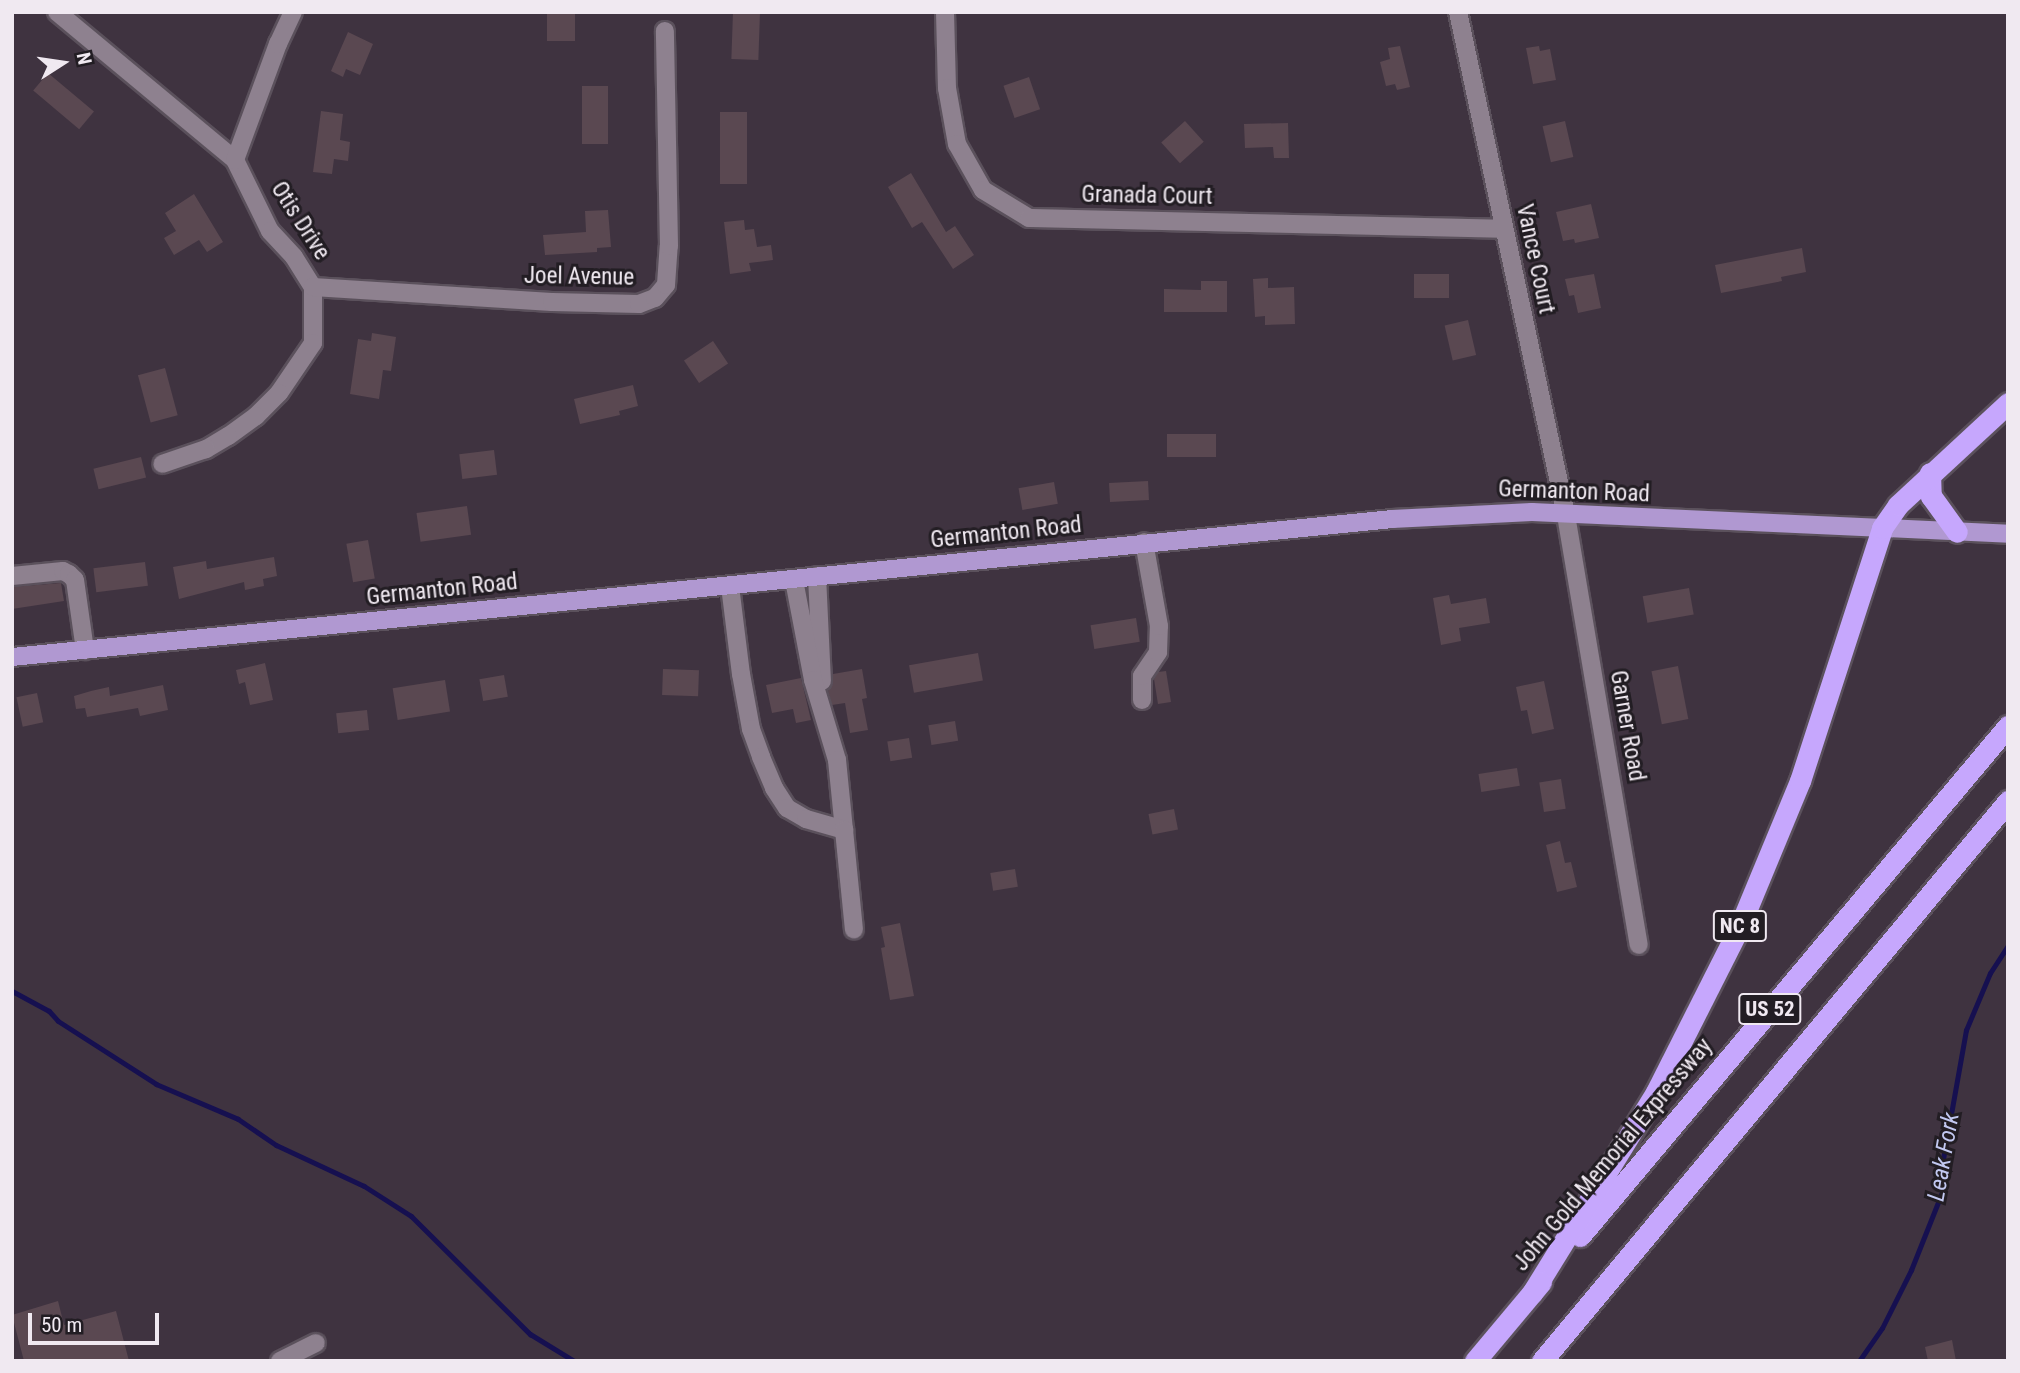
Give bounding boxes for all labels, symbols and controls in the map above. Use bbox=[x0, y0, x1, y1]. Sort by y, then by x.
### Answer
north arrow bbox=[28, 28, 98, 98]
text: N bbox=[72, 50, 96, 67]
street label: Otis Drive bbox=[265, 177, 335, 265]
street label: Granada Court bbox=[1081, 181, 1213, 211]
street label: Vance Court bbox=[1510, 202, 1560, 316]
street label: Joel Avenue bbox=[524, 262, 634, 292]
street label: Germanton Road bbox=[1498, 476, 1650, 508]
street label: Germanton Road bbox=[929, 511, 1083, 555]
street label: Germanton Road bbox=[365, 568, 519, 612]
street label: Garner Road bbox=[1604, 668, 1650, 784]
road number: NC 8 bbox=[1712, 908, 1768, 944]
road number: US 52 bbox=[1737, 992, 1803, 1026]
street label: John Gold Memorial Expressway bbox=[1508, 1033, 1718, 1277]
water label: Leak Fork bbox=[1922, 1111, 1966, 1203]
scale bar bbox=[32, 1300, 163, 1344]
text: 50 m bbox=[41, 1313, 82, 1337]

